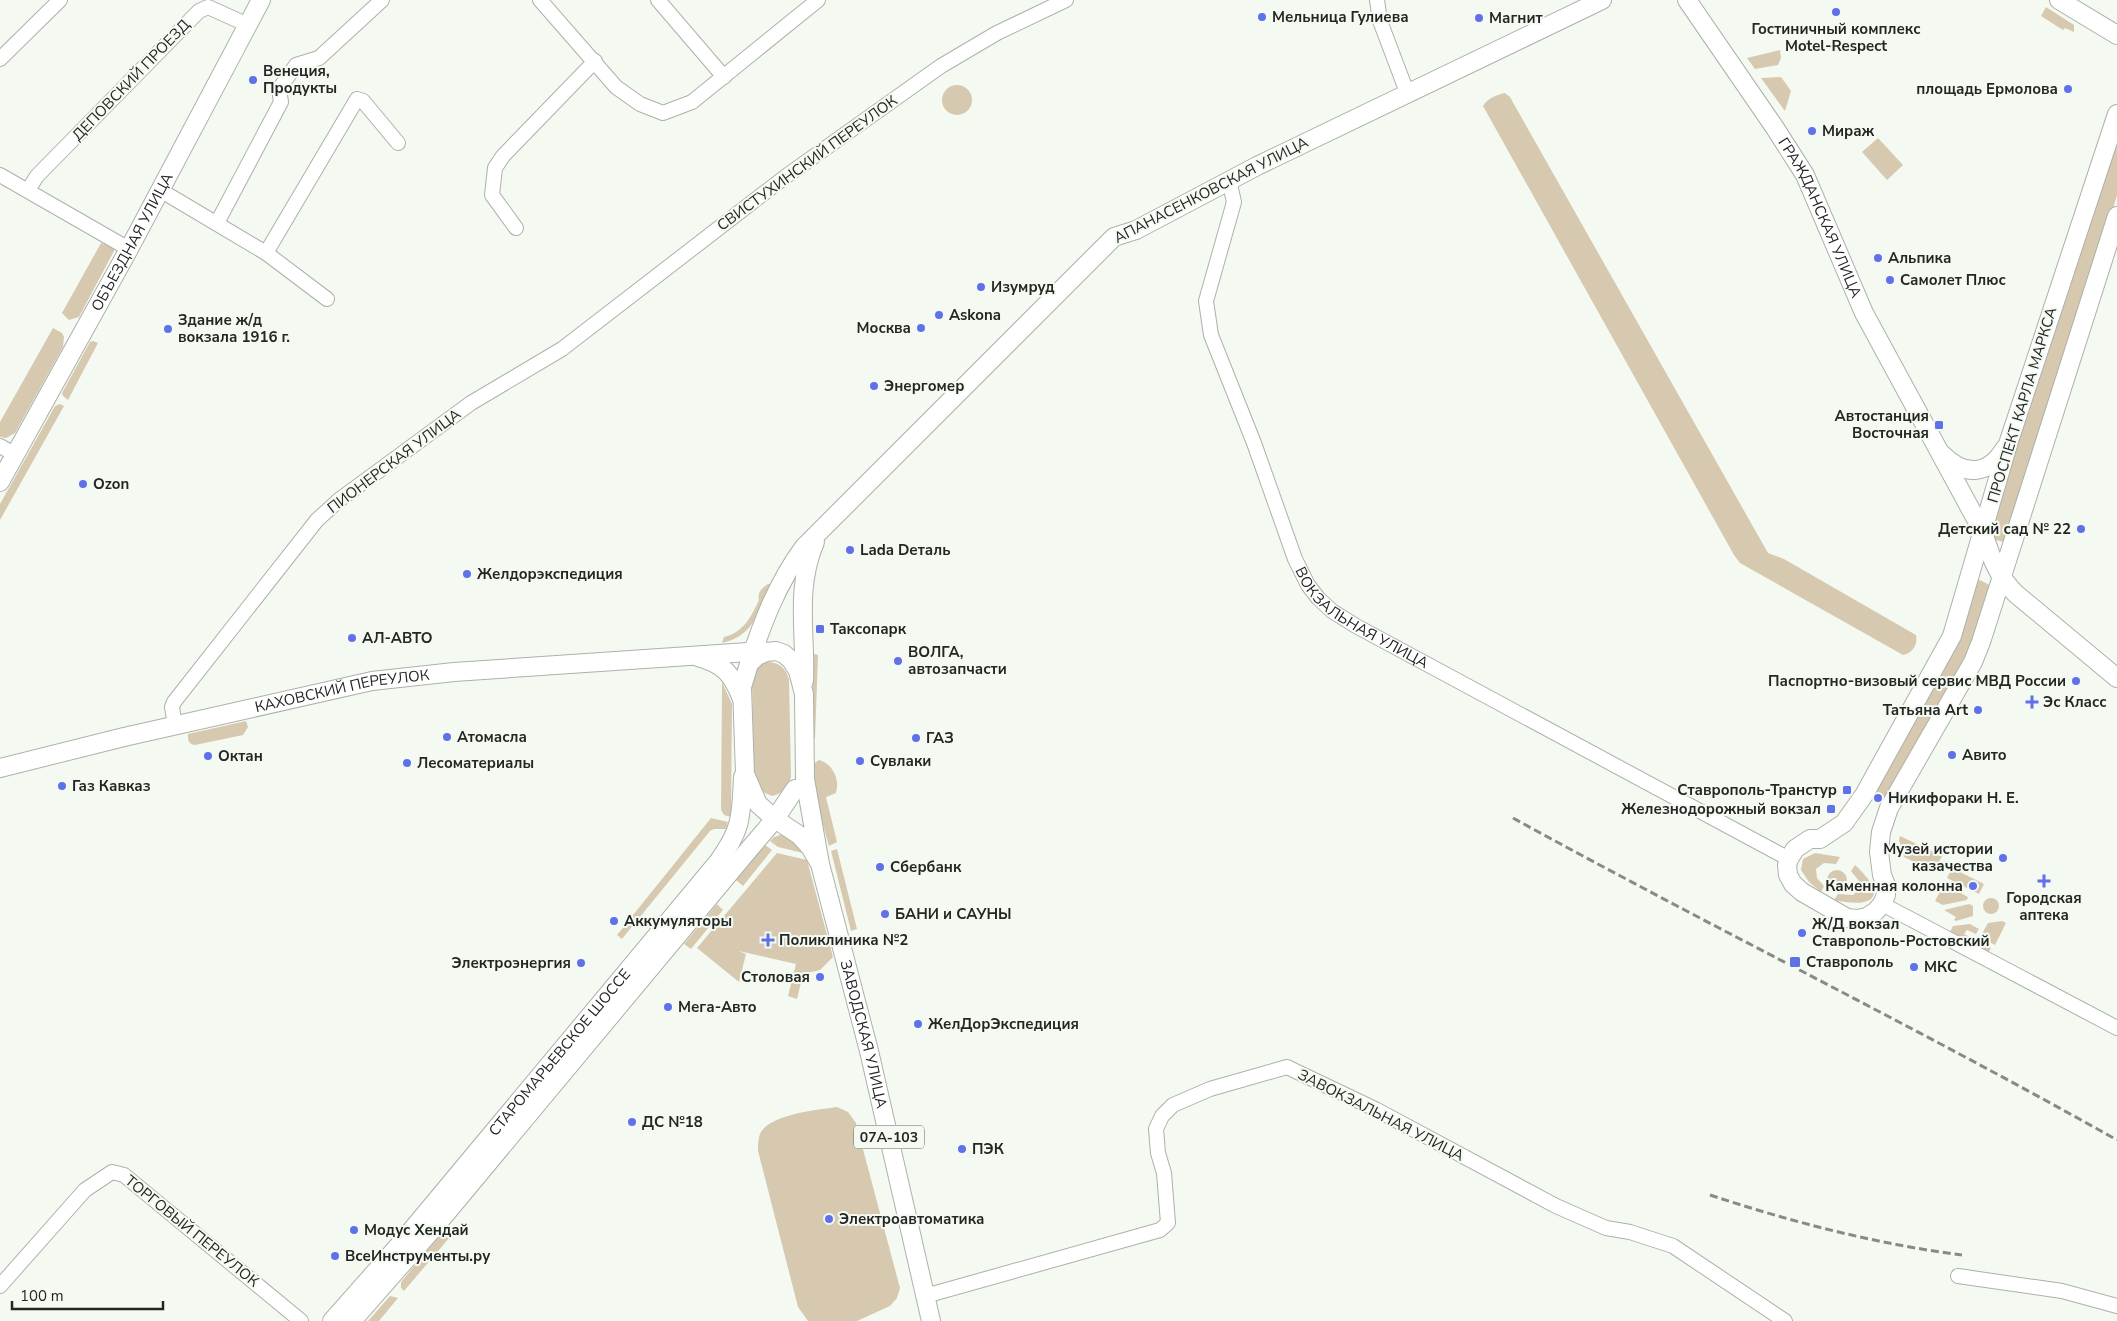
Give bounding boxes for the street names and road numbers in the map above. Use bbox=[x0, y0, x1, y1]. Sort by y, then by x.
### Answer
street label: ДЕПОВСКИЙ ПРОЕЗД bbox=[68, 15, 194, 145]
street label: СВИСТУХИНСКИЙ ПЕРЕУЛОК bbox=[713, 91, 901, 235]
street label: АПАНАСЕНКОВСКАЯ УЛИЦА bbox=[1110, 132, 1312, 248]
street label: ГРАЖДАНСКАЯ УЛИЦА bbox=[1774, 134, 1866, 301]
street label: ОБЪЕЗДНАЯ УЛИЦА bbox=[87, 169, 178, 315]
street label: ПРОСПЕКТ КАРЛА МАРКСА bbox=[1983, 305, 2061, 505]
street label: ПИОНЕРСКАЯ УЛИЦА bbox=[323, 404, 465, 518]
street label: ВОКЗАЛЬНАЯ УЛИЦА bbox=[1290, 563, 1432, 673]
street label: КАХОВСКИЙ ПЕРЕУЛОК bbox=[253, 665, 431, 717]
street label: ЗАВОДСКАЯ УЛИЦА bbox=[836, 958, 892, 1110]
street label: СТАРОМАРЬЕВСКОЕ ШОССЕ bbox=[484, 965, 635, 1140]
street label: ЗАВОКЗАЛЬНАЯ УЛИЦА bbox=[1294, 1064, 1468, 1166]
road number: 07А-103 bbox=[854, 1126, 924, 1148]
street label: ТОРГОВЫЙ ПЕРЕУЛОК bbox=[121, 1171, 263, 1292]

